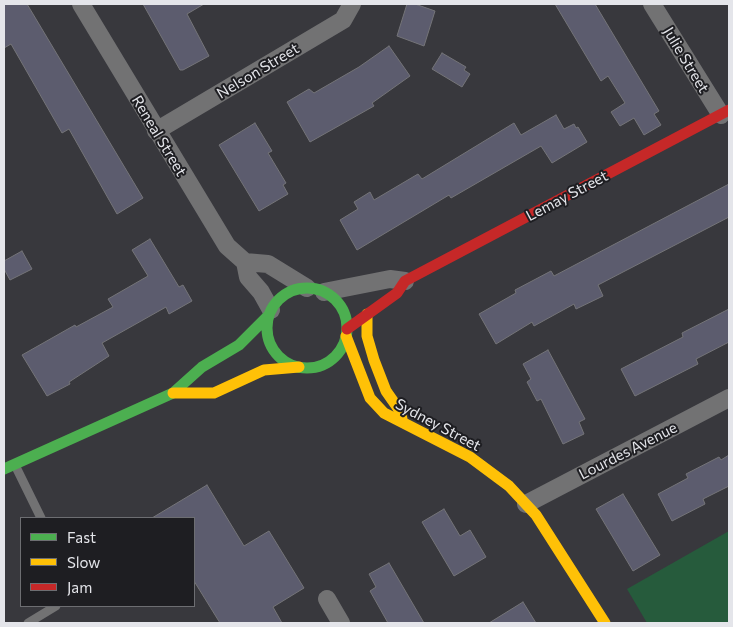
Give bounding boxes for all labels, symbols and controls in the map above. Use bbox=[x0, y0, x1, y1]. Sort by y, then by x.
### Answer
street label: Julie Street bbox=[659, 24, 713, 96]
street label: Nelson Street bbox=[214, 39, 302, 103]
street label: Reneal Street bbox=[128, 92, 190, 180]
street label: Lemay Street bbox=[523, 167, 611, 225]
street label: Sydney Street bbox=[392, 395, 484, 455]
street label: Lourdes Avenue bbox=[576, 418, 680, 484]
legend bbox=[20, 517, 195, 607]
text: Fast bbox=[67, 528, 96, 546]
text: Slow bbox=[67, 553, 100, 571]
text: Jam bbox=[67, 578, 92, 596]

